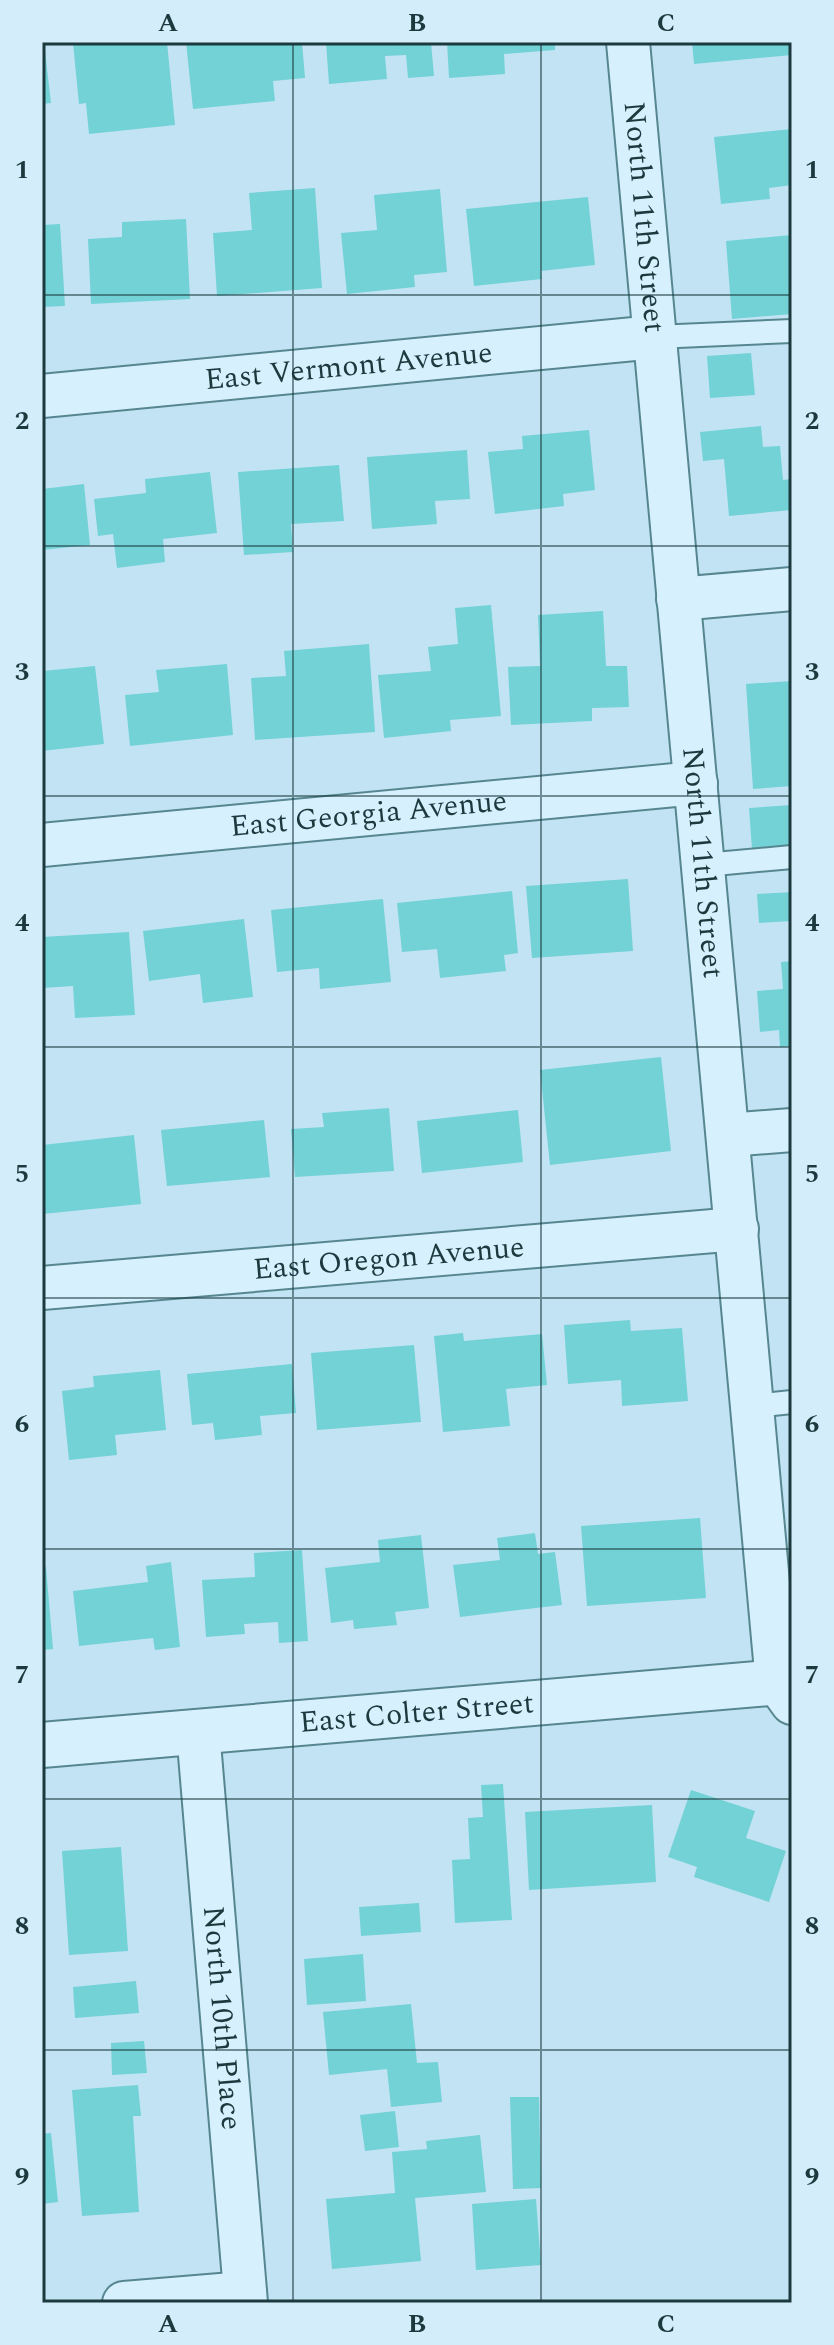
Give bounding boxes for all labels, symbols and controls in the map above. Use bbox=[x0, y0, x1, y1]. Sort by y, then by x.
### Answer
text: A bbox=[158, 3, 178, 43]
text: B bbox=[408, 3, 426, 43]
text: C bbox=[657, 3, 675, 43]
street label: North 11th Street bbox=[611, 100, 677, 335]
text: 1 bbox=[15, 150, 29, 190]
text: 1 bbox=[805, 150, 819, 190]
street label: East Vermont Avenue bbox=[203, 330, 495, 403]
text: 2 bbox=[15, 401, 29, 441]
text: 2 bbox=[805, 401, 819, 441]
text: 3 bbox=[15, 652, 29, 692]
text: 3 bbox=[805, 652, 819, 692]
street label: North 11th Street bbox=[669, 745, 736, 980]
street label: East Georgia Avenue bbox=[228, 778, 509, 850]
text: 4 bbox=[15, 903, 30, 943]
text: 4 bbox=[805, 903, 820, 943]
text: 5 bbox=[15, 1154, 29, 1194]
text: 5 bbox=[805, 1154, 819, 1194]
street label: East Oregon Avenue bbox=[251, 1224, 526, 1293]
text: 6 bbox=[15, 1404, 29, 1444]
text: 6 bbox=[805, 1404, 819, 1444]
text: 7 bbox=[15, 1655, 29, 1695]
text: 7 bbox=[805, 1655, 819, 1695]
street label: East Colter Street bbox=[298, 1680, 536, 1746]
street label: North 10th Place bbox=[190, 1904, 254, 2132]
text: 8 bbox=[15, 1906, 29, 1946]
text: 8 bbox=[805, 1906, 819, 1946]
text: 9 bbox=[15, 2157, 29, 2197]
text: 9 bbox=[805, 2157, 819, 2197]
text: A bbox=[158, 2304, 178, 2344]
text: B bbox=[408, 2304, 426, 2344]
text: C bbox=[657, 2304, 675, 2344]

